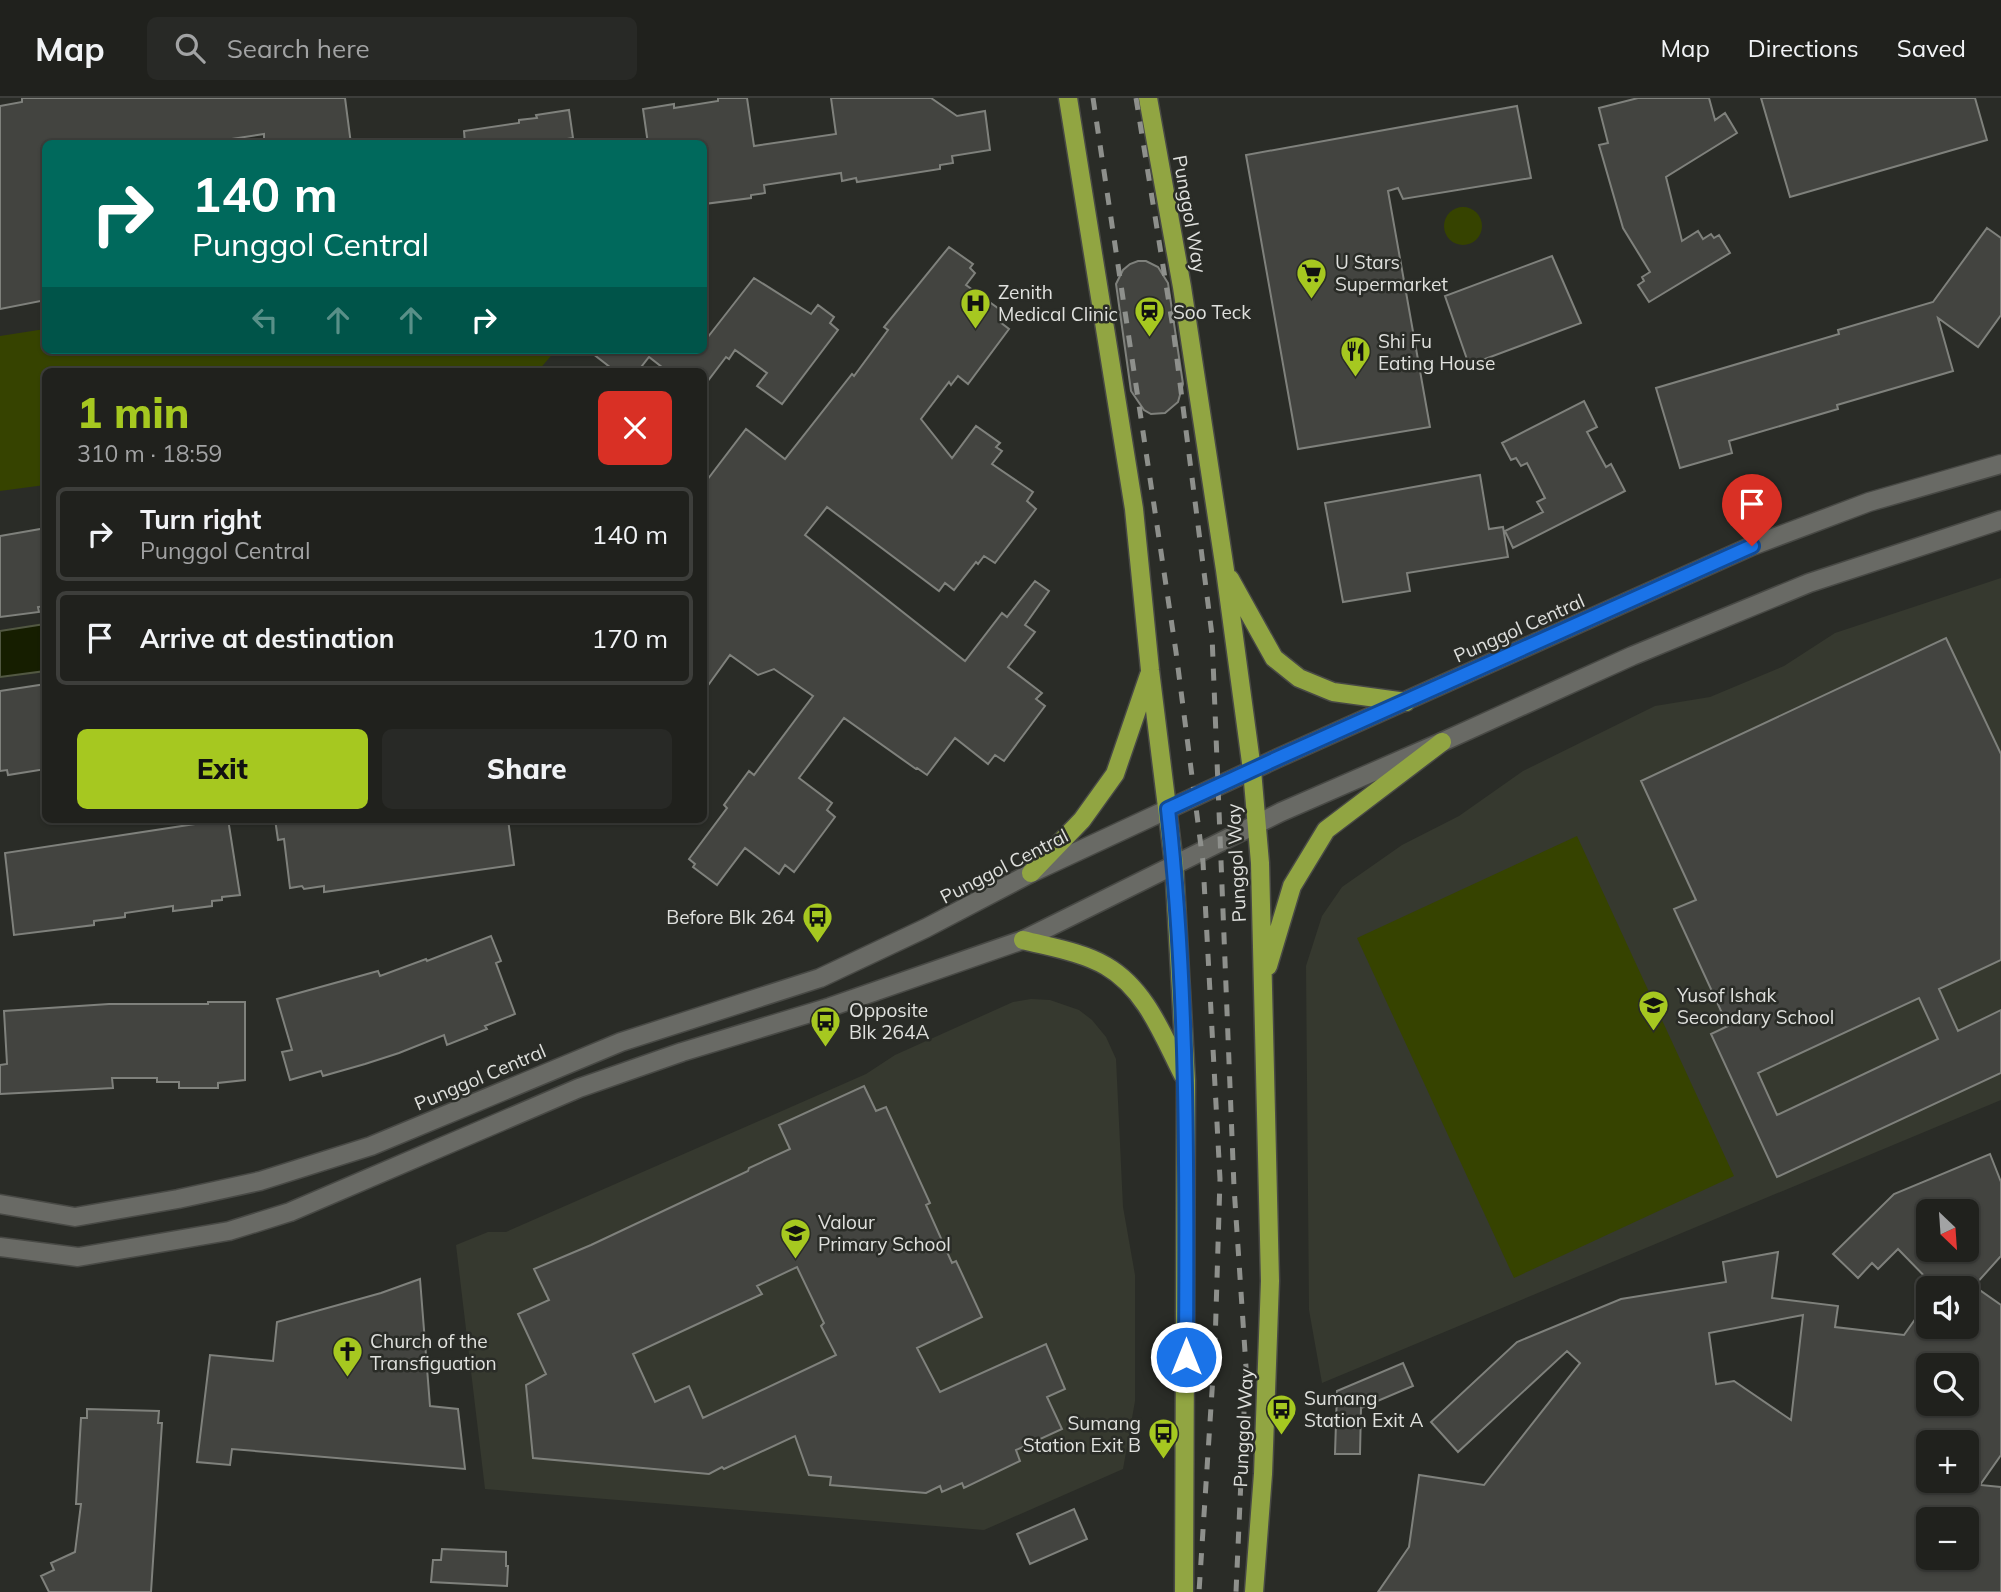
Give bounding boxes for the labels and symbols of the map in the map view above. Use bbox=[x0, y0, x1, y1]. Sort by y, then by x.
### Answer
street label: Punggol Way bbox=[1168, 153, 1212, 275]
place label: U Stars Supermarket bbox=[1335, 250, 1448, 296]
supermarket icon: U Stars Supermarket bbox=[1295, 256, 1329, 300]
place label: Zenith Medical Clinic bbox=[998, 280, 1118, 326]
hospital icon: Zenith Medical Clinic bbox=[958, 286, 992, 330]
station icon: Soo Teck bbox=[1133, 295, 1167, 339]
place label: Soo Teck bbox=[1173, 300, 1251, 324]
place label: Shi Fu Eating House bbox=[1378, 329, 1495, 375]
restaurant icon: Shi Fu Eating House bbox=[1338, 335, 1372, 379]
pin bbox=[1722, 474, 1782, 546]
street label: Punggol Central bbox=[1450, 588, 1588, 668]
street label: Punggol Way bbox=[1221, 803, 1251, 923]
street label: Punggol Central bbox=[936, 823, 1072, 909]
bus stop icon: Before Blk 264 bbox=[801, 900, 835, 944]
place label: Before Blk 264 bbox=[666, 905, 795, 929]
place label: Yusof Ishak Secondary School bbox=[1676, 983, 1834, 1029]
school or university icon: Yusof Ishak Secondary School bbox=[1637, 989, 1671, 1033]
place label: Opposite Blk 264A bbox=[849, 998, 929, 1044]
bus stop icon: Opposite Blk 264A bbox=[809, 1004, 843, 1048]
street label: Punggol Central bbox=[411, 1038, 549, 1116]
north arrow bbox=[1916, 1199, 1979, 1262]
place label: Valour Primary School bbox=[818, 1210, 951, 1256]
school or university icon: Valour Primary School bbox=[778, 1216, 812, 1260]
position arrow bbox=[1149, 1320, 1223, 1394]
place label: Church of the Transfiguation bbox=[370, 1329, 497, 1375]
church icon: Church of the Transfiguation bbox=[330, 1335, 364, 1379]
street label: Punggol Way bbox=[1228, 1368, 1258, 1488]
place label: Sumang Station Exit A bbox=[1304, 1386, 1423, 1432]
bus stop icon: Sumang Station Exit A bbox=[1264, 1392, 1298, 1436]
place label: Sumang Station Exit B bbox=[1023, 1411, 1141, 1457]
bus stop icon: Sumang Station Exit B bbox=[1147, 1417, 1181, 1461]

